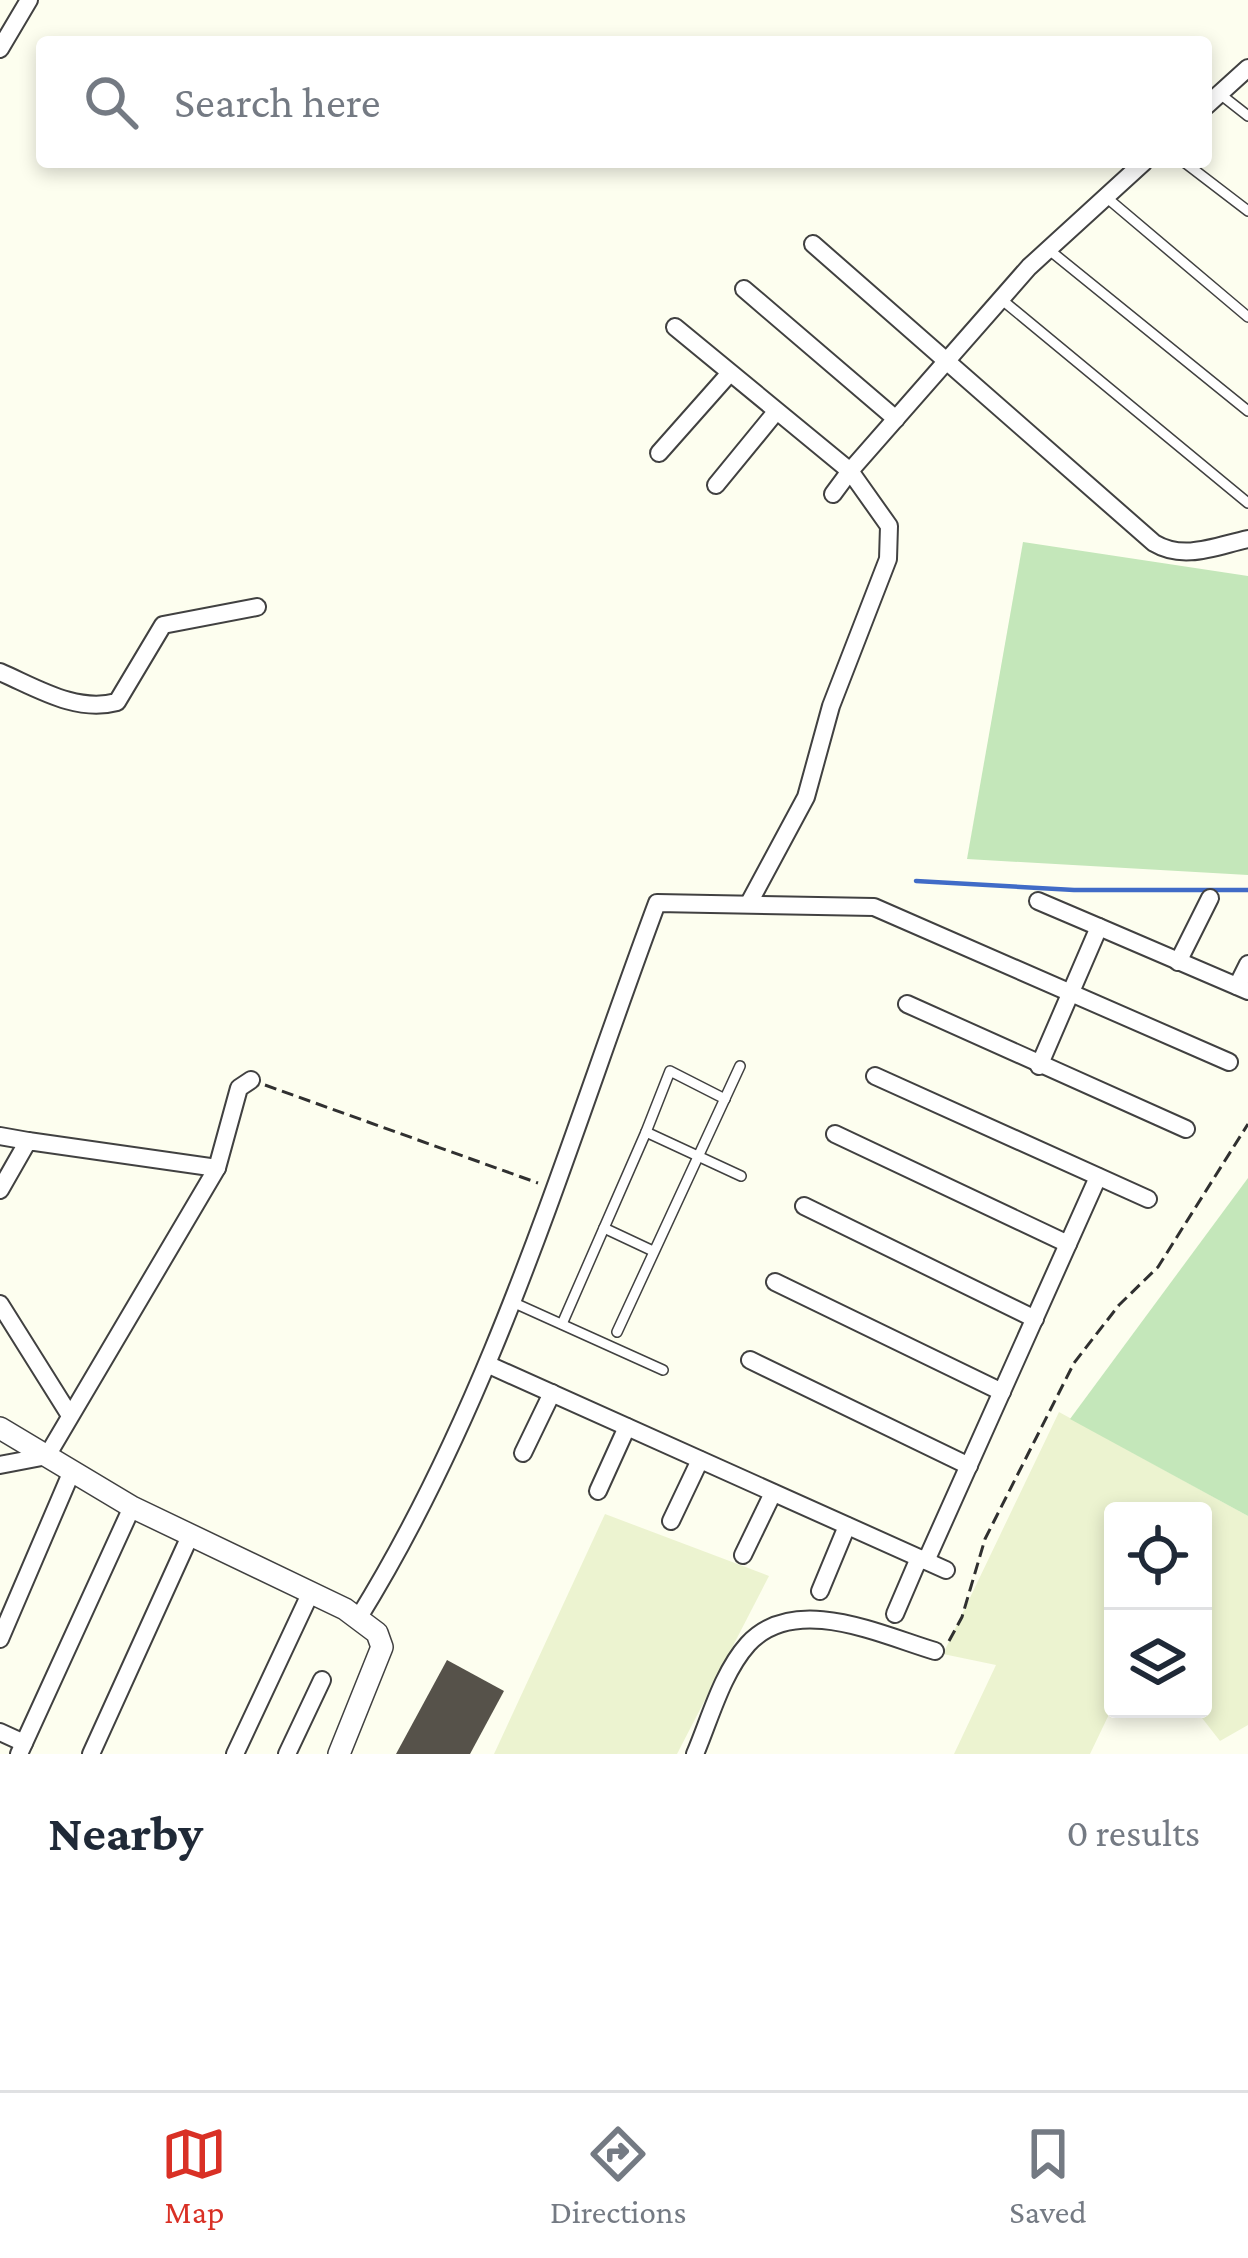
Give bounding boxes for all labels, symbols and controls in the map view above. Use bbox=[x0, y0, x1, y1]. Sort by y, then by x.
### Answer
search box bbox=[36, 36, 1212, 168]
icon: search bbox=[78, 69, 144, 135]
text: Search here bbox=[174, 77, 381, 127]
map controls bbox=[1104, 1502, 1212, 1718]
button: locate bbox=[1104, 1502, 1212, 1610]
button: layers bbox=[1104, 1610, 1212, 1718]
text: Nearby bbox=[48, 1804, 203, 1861]
text: 0 results bbox=[1066, 1811, 1200, 1854]
tab: Map bbox=[161, 2121, 227, 2230]
tab: Directions bbox=[550, 2121, 687, 2230]
tab: Saved bbox=[1009, 2121, 1087, 2230]

